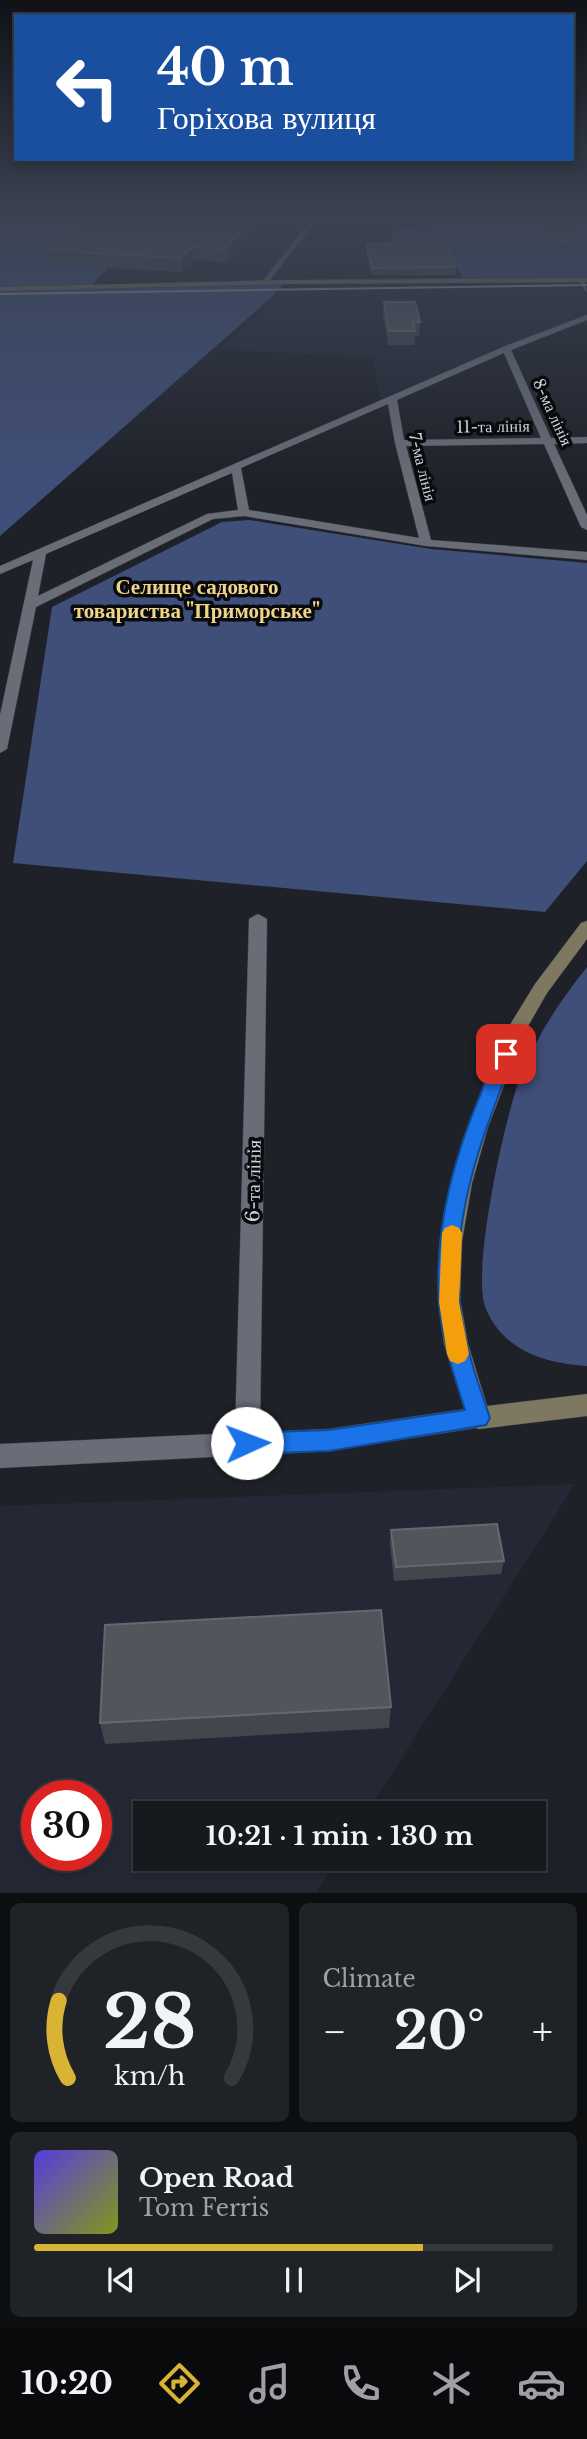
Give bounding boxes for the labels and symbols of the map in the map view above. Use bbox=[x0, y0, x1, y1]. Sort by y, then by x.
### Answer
street label: 8-ма лінія bbox=[529, 375, 577, 449]
street label: 11-та лінія bbox=[456, 415, 530, 437]
street label: 7-ма лінія bbox=[405, 431, 441, 504]
district label: Селище садового товариства "Приморське" bbox=[74, 574, 320, 624]
pin bbox=[476, 1024, 536, 1084]
street label: 6-та лінія bbox=[241, 1139, 266, 1222]
position arrow bbox=[210, 1406, 284, 1480]
speed limit sign: 30 bbox=[21, 1780, 112, 1871]

